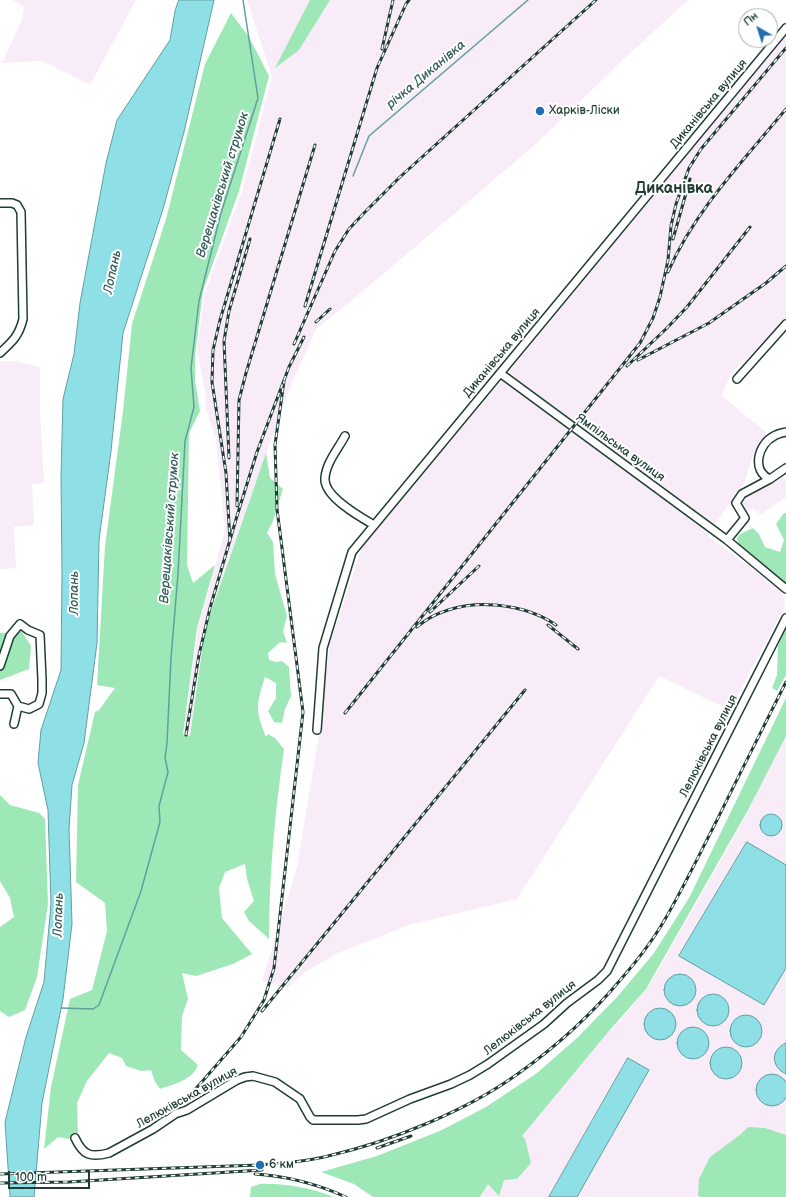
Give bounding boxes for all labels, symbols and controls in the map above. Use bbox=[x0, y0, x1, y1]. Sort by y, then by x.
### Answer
north arrow bbox=[738, 8, 778, 48]
text: Пн bbox=[741, 9, 761, 29]
water label: річка Диканівка bbox=[383, 37, 469, 113]
street label: Диканівська вулиця bbox=[668, 57, 750, 151]
place label: Харків-Ліски bbox=[549, 104, 620, 118]
marker: Харків-Ліски bbox=[534, 105, 546, 117]
water label: Верещаківський струмок bbox=[193, 110, 253, 260]
district label: Диканівка bbox=[635, 179, 713, 199]
water label: Лопань bbox=[101, 249, 125, 295]
street label: Диканівська вулиця bbox=[461, 306, 543, 400]
street label: Ямпільська вулиця bbox=[573, 411, 667, 485]
water label: Верещаківський струмок bbox=[157, 452, 183, 604]
water label: Лопань bbox=[67, 571, 83, 615]
street label: Лелюківська вулиця bbox=[677, 692, 741, 800]
water label: Лопань bbox=[50, 893, 68, 937]
street label: Лелюківська вулиця bbox=[481, 978, 579, 1058]
street label: Лелюківська вулиця bbox=[134, 1064, 240, 1132]
place label: 6 км bbox=[269, 1158, 294, 1172]
marker: 6 км bbox=[254, 1159, 266, 1171]
scale bar bbox=[10, 1163, 92, 1189]
text: 100 m bbox=[15, 1170, 47, 1185]

